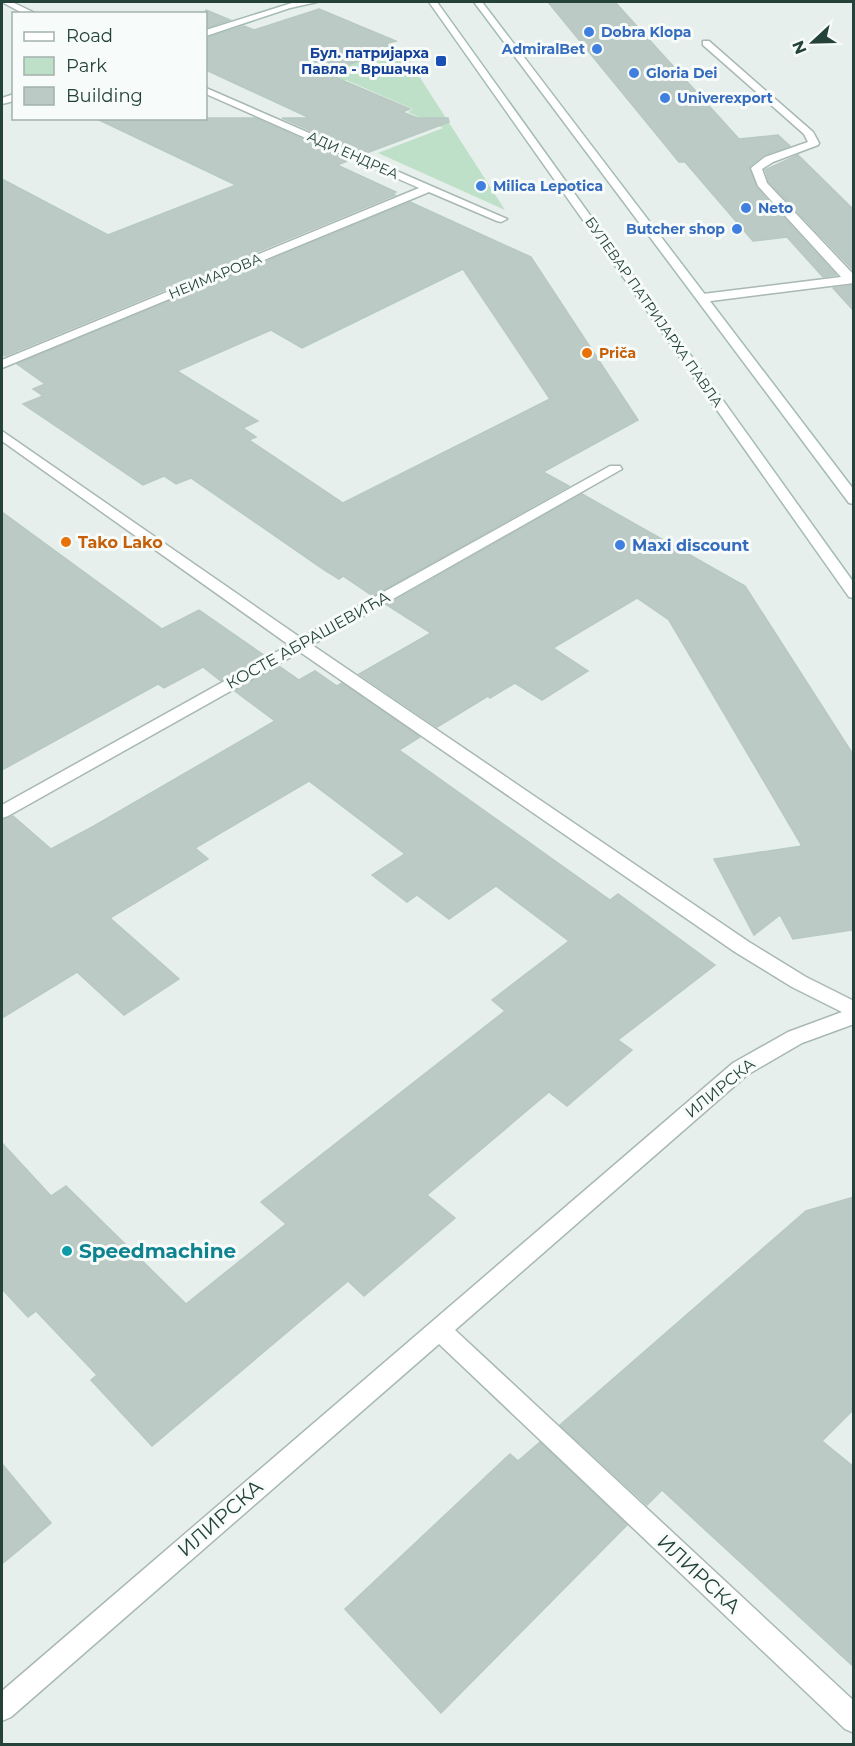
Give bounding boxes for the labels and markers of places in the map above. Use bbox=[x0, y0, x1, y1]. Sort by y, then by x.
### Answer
place label: Dobra Klopa bbox=[601, 23, 691, 41]
marker: Dobra Klopa bbox=[582, 25, 596, 39]
place label: AdmiralBet bbox=[501, 40, 585, 58]
marker: AdmiralBet bbox=[590, 42, 604, 56]
place label: Бул. патријарха Павла - Вршачка bbox=[301, 44, 429, 78]
marker: Бул. патријарха Павла - Вршачка bbox=[434, 54, 448, 68]
place label: Gloria Dei bbox=[646, 64, 718, 82]
marker: Gloria Dei bbox=[627, 66, 641, 80]
place label: Univerexport bbox=[677, 89, 773, 107]
marker: Univerexport bbox=[658, 91, 672, 105]
place label: Milica Lepotica bbox=[493, 177, 603, 195]
marker: Milica Lepotica bbox=[474, 179, 488, 193]
place label: Neto bbox=[758, 199, 793, 217]
marker: Neto bbox=[739, 201, 753, 215]
place label: Butcher shop bbox=[626, 220, 725, 238]
marker: Butcher shop bbox=[730, 222, 744, 236]
place label: Priča bbox=[599, 344, 636, 362]
marker: Priča bbox=[580, 346, 594, 360]
place label: Tako Lako bbox=[78, 533, 163, 552]
marker: Tako Lako bbox=[59, 535, 73, 549]
place label: Maxi discount bbox=[632, 536, 749, 555]
marker: Maxi discount bbox=[613, 538, 627, 552]
place label: Speedmachine bbox=[79, 1239, 236, 1263]
marker: Speedmachine bbox=[60, 1244, 74, 1258]

